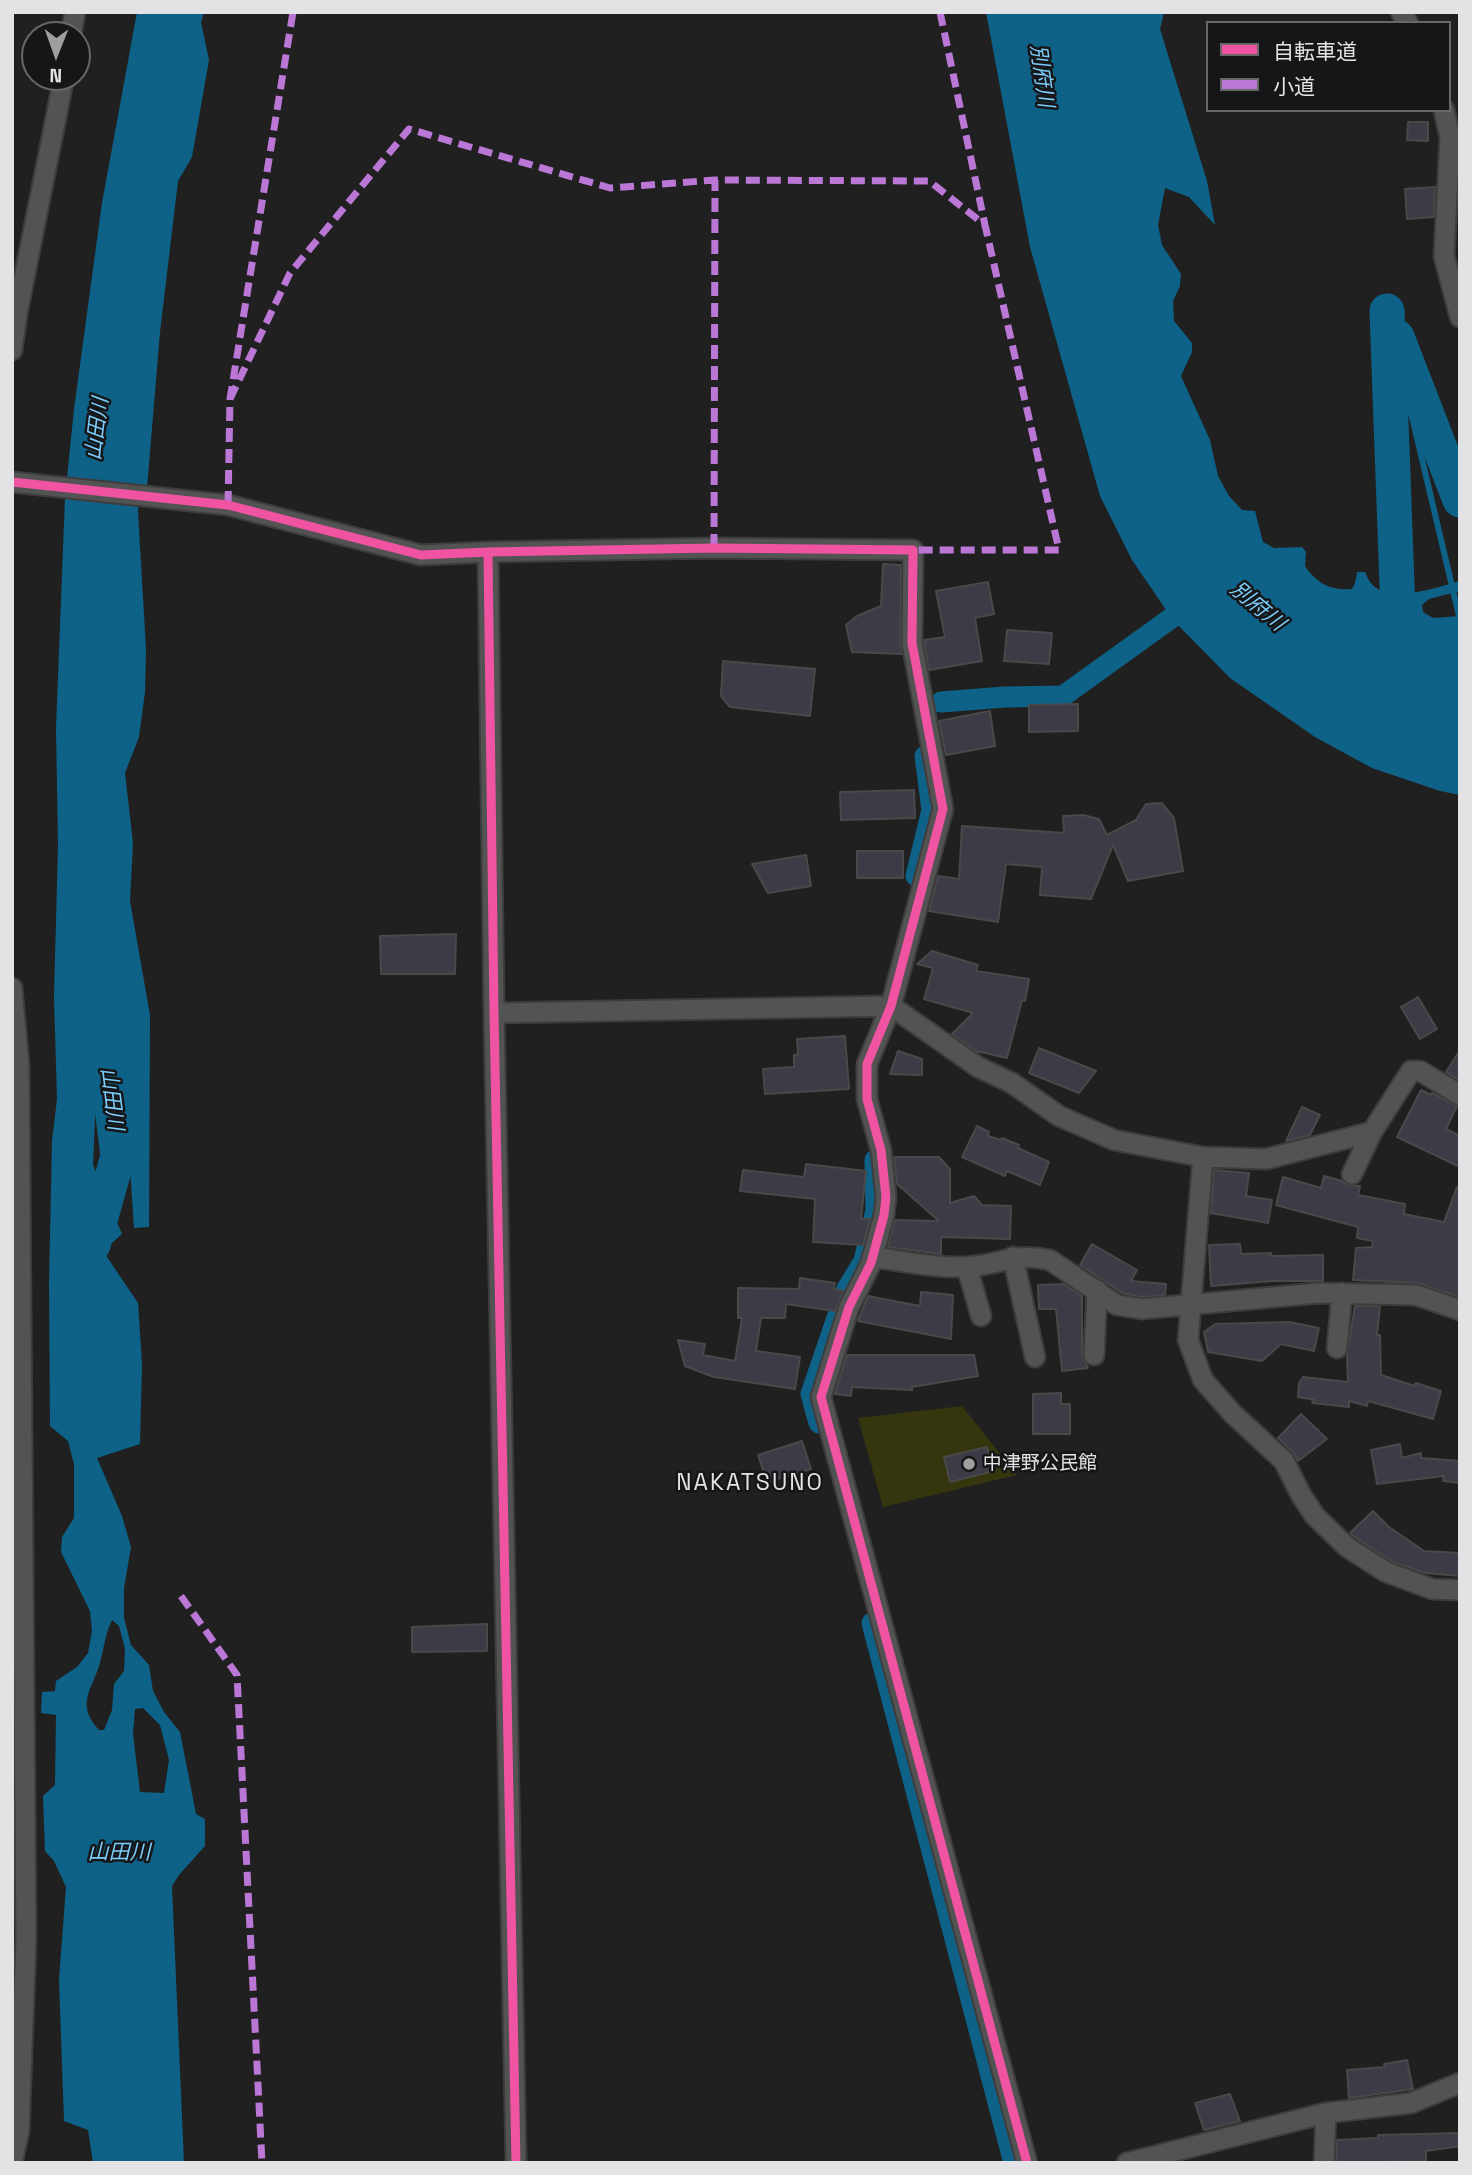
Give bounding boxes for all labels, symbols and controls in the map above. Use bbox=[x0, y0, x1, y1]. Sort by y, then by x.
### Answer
north arrow bbox=[21, 21, 91, 91]
legend bbox=[1206, 21, 1451, 112]
text: 自転車道 bbox=[1273, 38, 1357, 65]
water label: 別府川 bbox=[1024, 43, 1058, 109]
text: N bbox=[49, 63, 62, 88]
text: 小道 bbox=[1273, 73, 1315, 100]
water label: 山田川 bbox=[82, 396, 114, 462]
water label: 別府川 bbox=[1225, 577, 1289, 637]
water label: 山田川 bbox=[95, 1066, 127, 1132]
place label: 中津野公民館 bbox=[983, 1453, 1097, 1475]
marker: 中津野公民館 bbox=[961, 1456, 977, 1472]
district label: NAKATSUNO bbox=[677, 1470, 823, 1498]
water label: 山田川 bbox=[88, 1840, 150, 1866]

